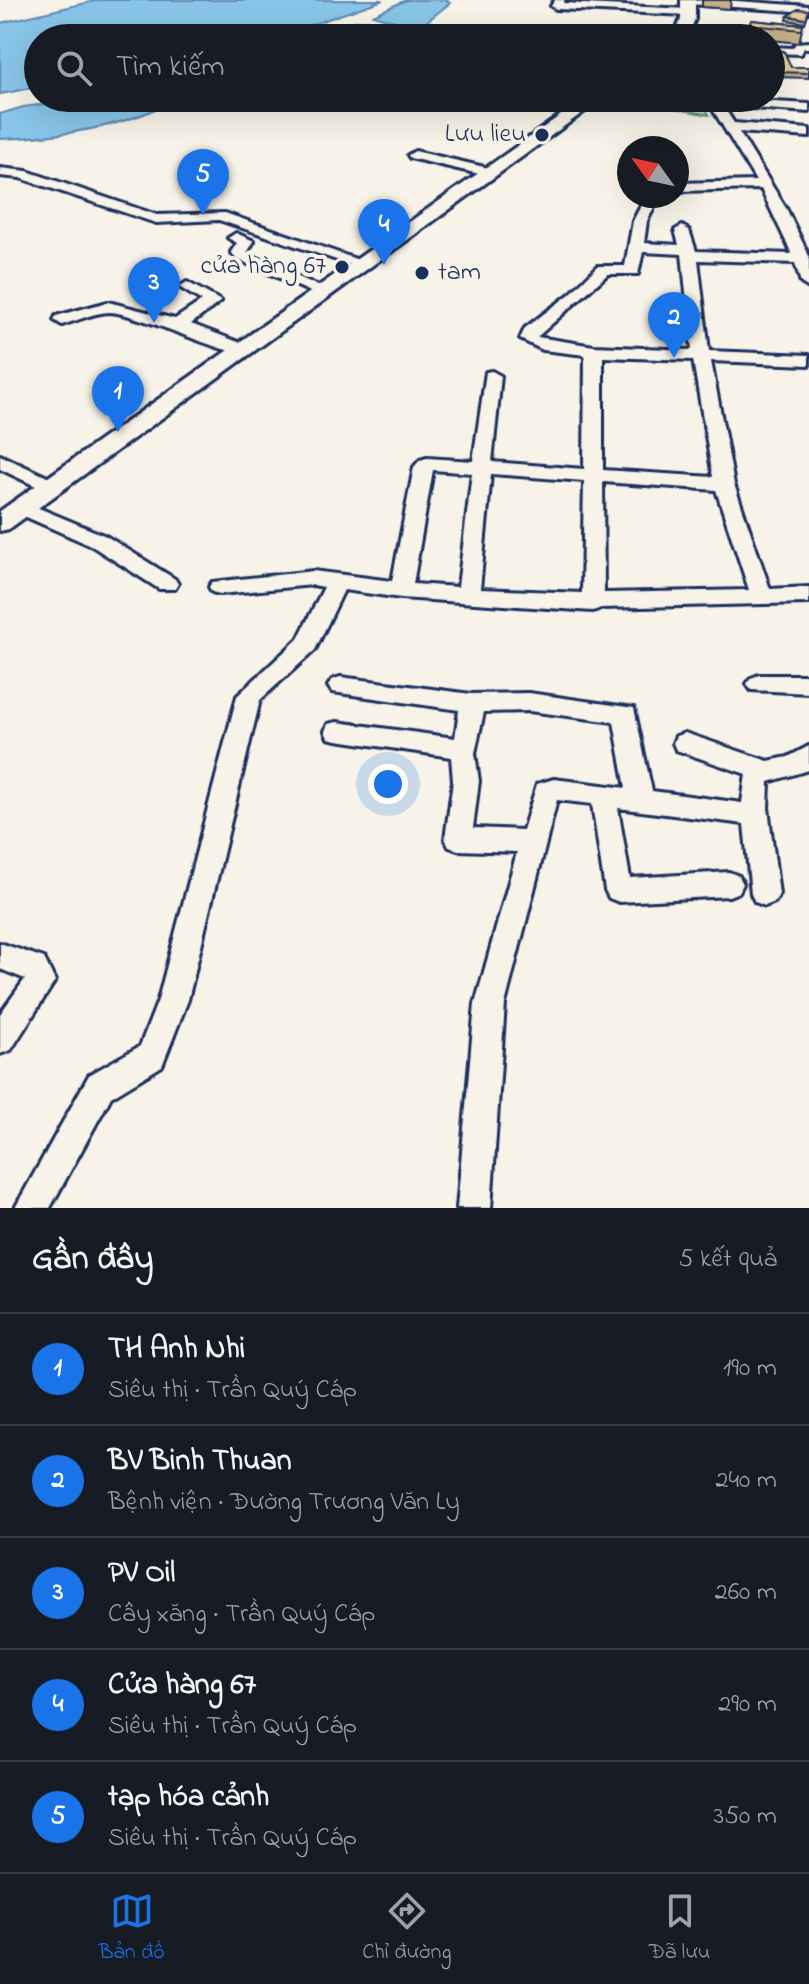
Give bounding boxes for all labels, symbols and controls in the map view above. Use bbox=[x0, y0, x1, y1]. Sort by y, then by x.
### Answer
search box bbox=[24, 24, 785, 112]
icon: search bbox=[52, 46, 96, 90]
text: Tìm kiếm bbox=[116, 46, 225, 90]
place label: Lưu lieu bbox=[445, 116, 526, 154]
marker: Lưu lieu bbox=[533, 126, 551, 144]
north arrow bbox=[617, 136, 689, 208]
pin: 5 bbox=[177, 149, 229, 215]
pin: 4 bbox=[358, 199, 410, 265]
place label: cửa hàng 67 bbox=[200, 248, 326, 286]
place label: tam bbox=[438, 254, 481, 292]
pin: 3 bbox=[128, 257, 180, 323]
marker: cửa hàng 67 bbox=[333, 258, 351, 276]
marker: tam bbox=[413, 264, 431, 282]
pin: 2 bbox=[648, 292, 700, 358]
pin: 1 bbox=[92, 366, 144, 432]
your location bbox=[368, 764, 408, 804]
text: Gần đây bbox=[32, 1235, 153, 1285]
text: 5 kết quả bbox=[679, 1241, 777, 1279]
text: TH Anh Nhi bbox=[108, 1328, 245, 1372]
text: 1 bbox=[54, 1350, 62, 1388]
text: 190 m bbox=[723, 1350, 777, 1388]
text: Siêu thị · Trần Quý Cáp bbox=[108, 1372, 357, 1410]
text: BV Binh Thuan bbox=[108, 1440, 291, 1484]
text: 2 bbox=[52, 1462, 64, 1500]
text: 240 m bbox=[715, 1462, 777, 1500]
text: Bệnh viện · Đường Trương Văn Ly bbox=[108, 1484, 460, 1522]
text: PV Oil bbox=[108, 1552, 175, 1596]
text: 3 bbox=[53, 1574, 63, 1612]
text: 260 m bbox=[715, 1574, 777, 1612]
text: Cây xăng · Trần Quý Cáp bbox=[108, 1596, 376, 1634]
text: Cửa hàng 67 bbox=[108, 1664, 256, 1708]
text: 4 bbox=[53, 1686, 63, 1724]
text: 290 m bbox=[718, 1686, 777, 1724]
text: Siêu thị · Trần Quý Cáp bbox=[108, 1708, 357, 1746]
text: tạp hóa cảnh bbox=[108, 1776, 269, 1820]
text: 5 bbox=[51, 1798, 65, 1836]
text: 350 m bbox=[713, 1798, 777, 1836]
text: Siêu thị · Trần Quý Cáp bbox=[108, 1820, 357, 1858]
tab: Bản đồ bbox=[99, 1889, 165, 1969]
tab: Chỉ đường bbox=[362, 1889, 451, 1969]
tab: Đã lưu bbox=[649, 1889, 710, 1969]

